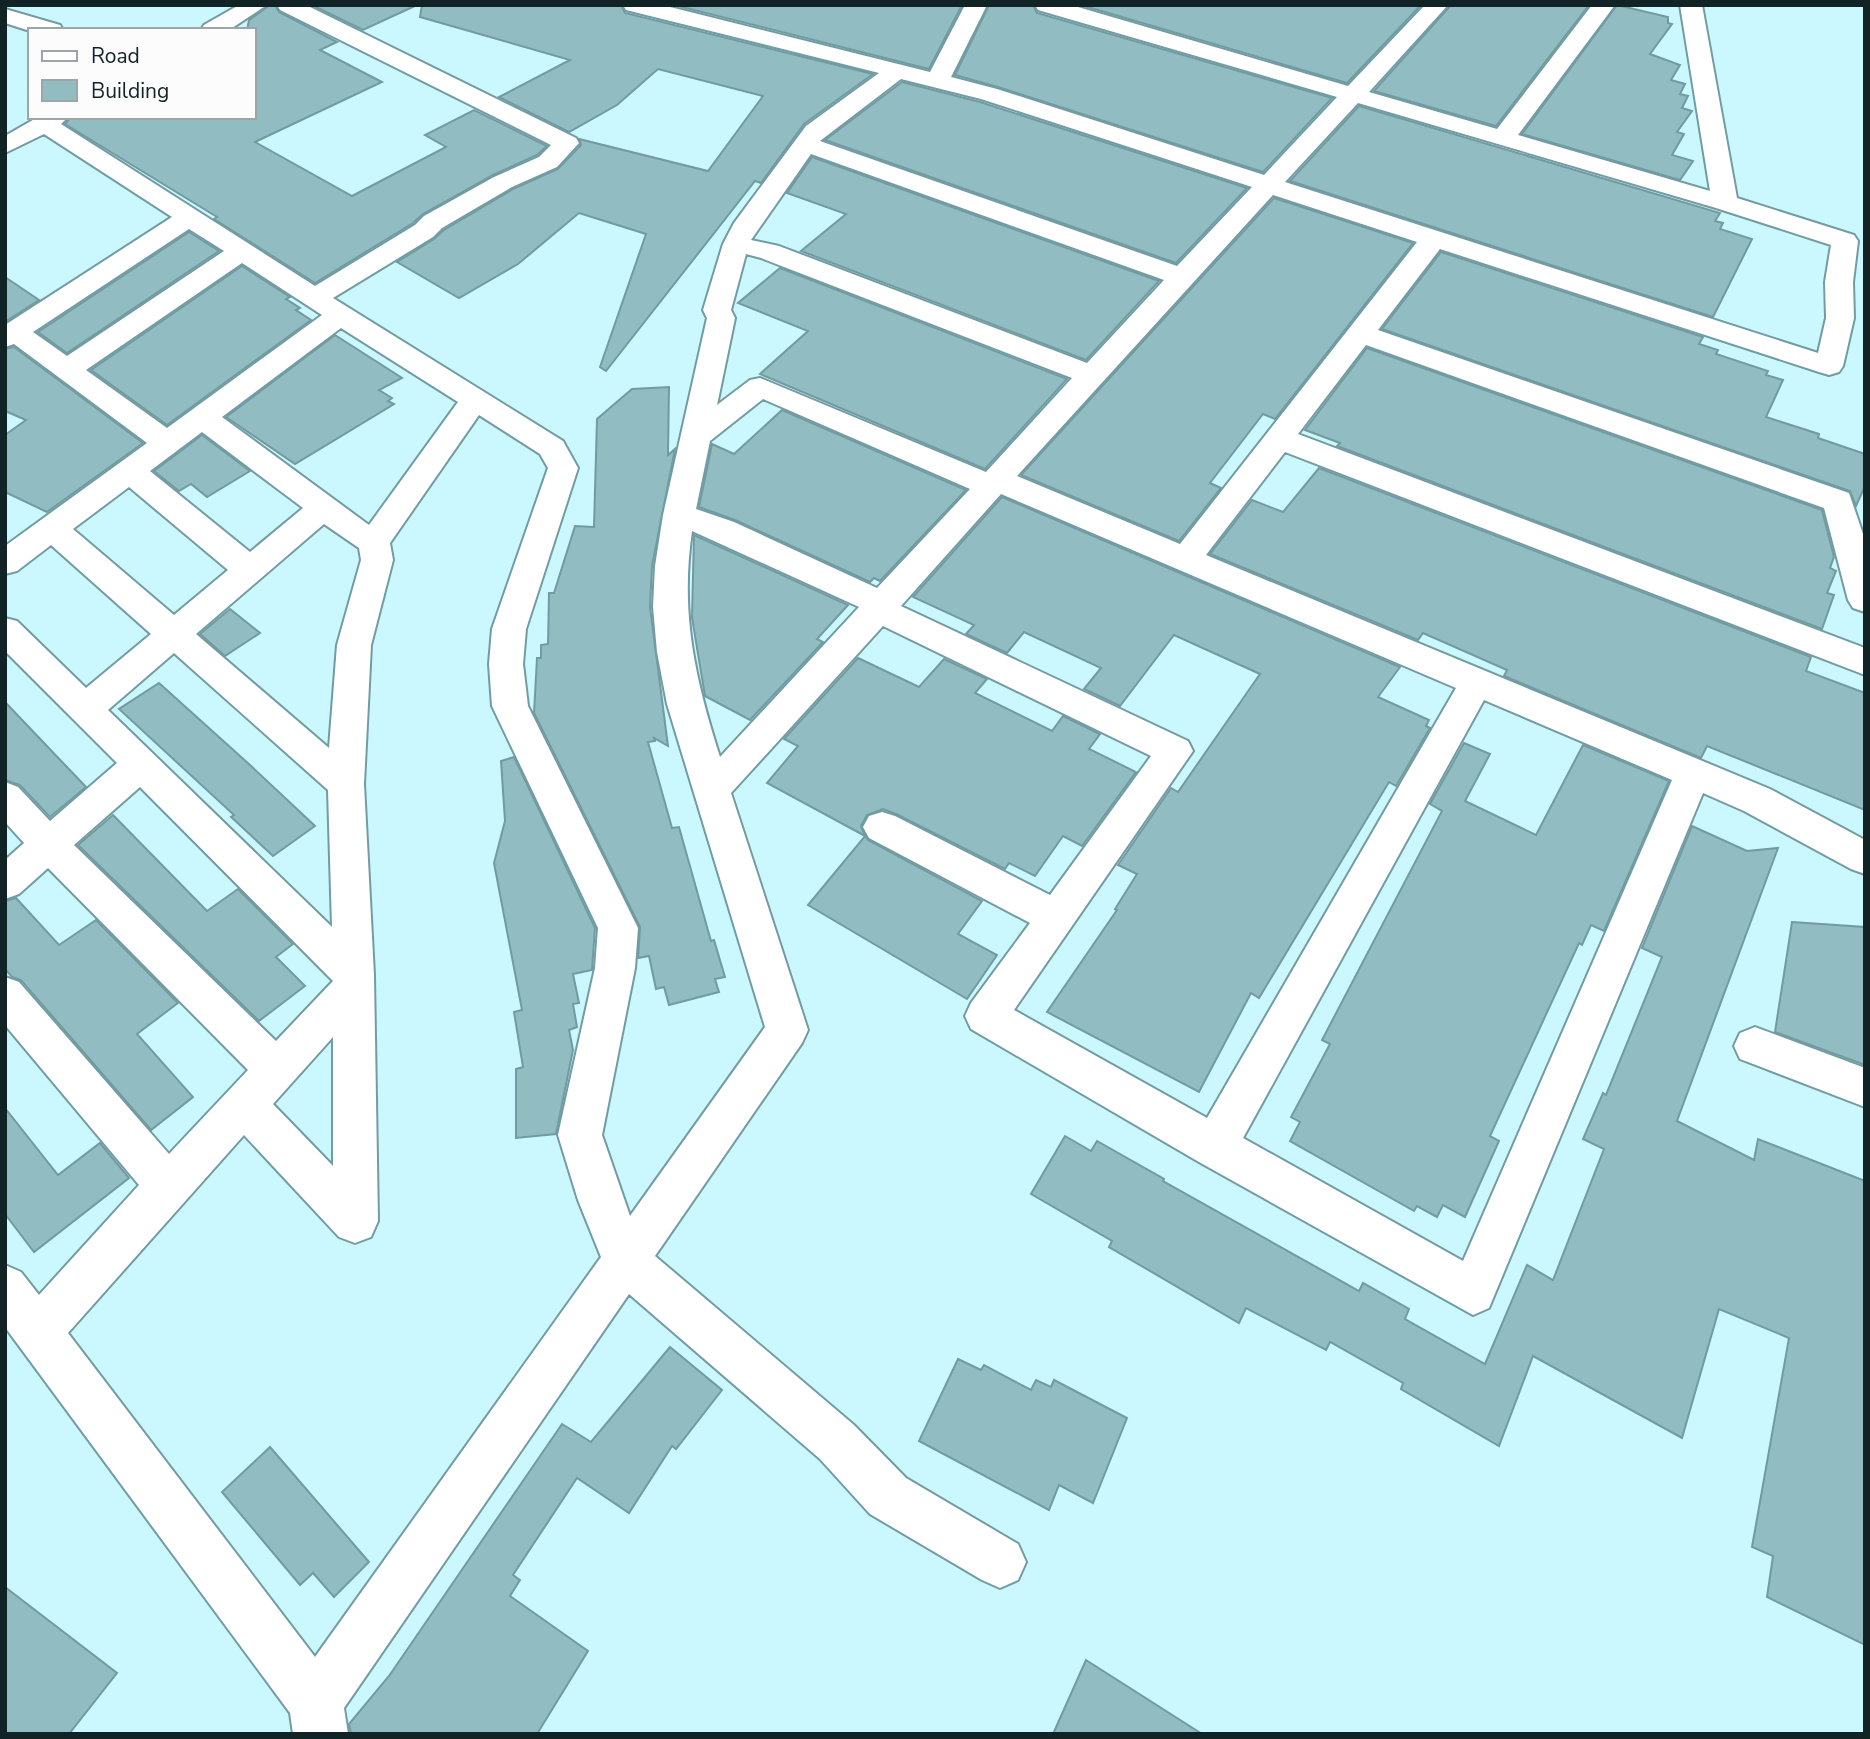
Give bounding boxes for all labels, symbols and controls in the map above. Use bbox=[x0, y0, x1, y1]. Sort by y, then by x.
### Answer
legend bbox=[28, 28, 256, 119]
text: Road bbox=[91, 42, 140, 70]
text: Building bbox=[91, 77, 169, 105]

